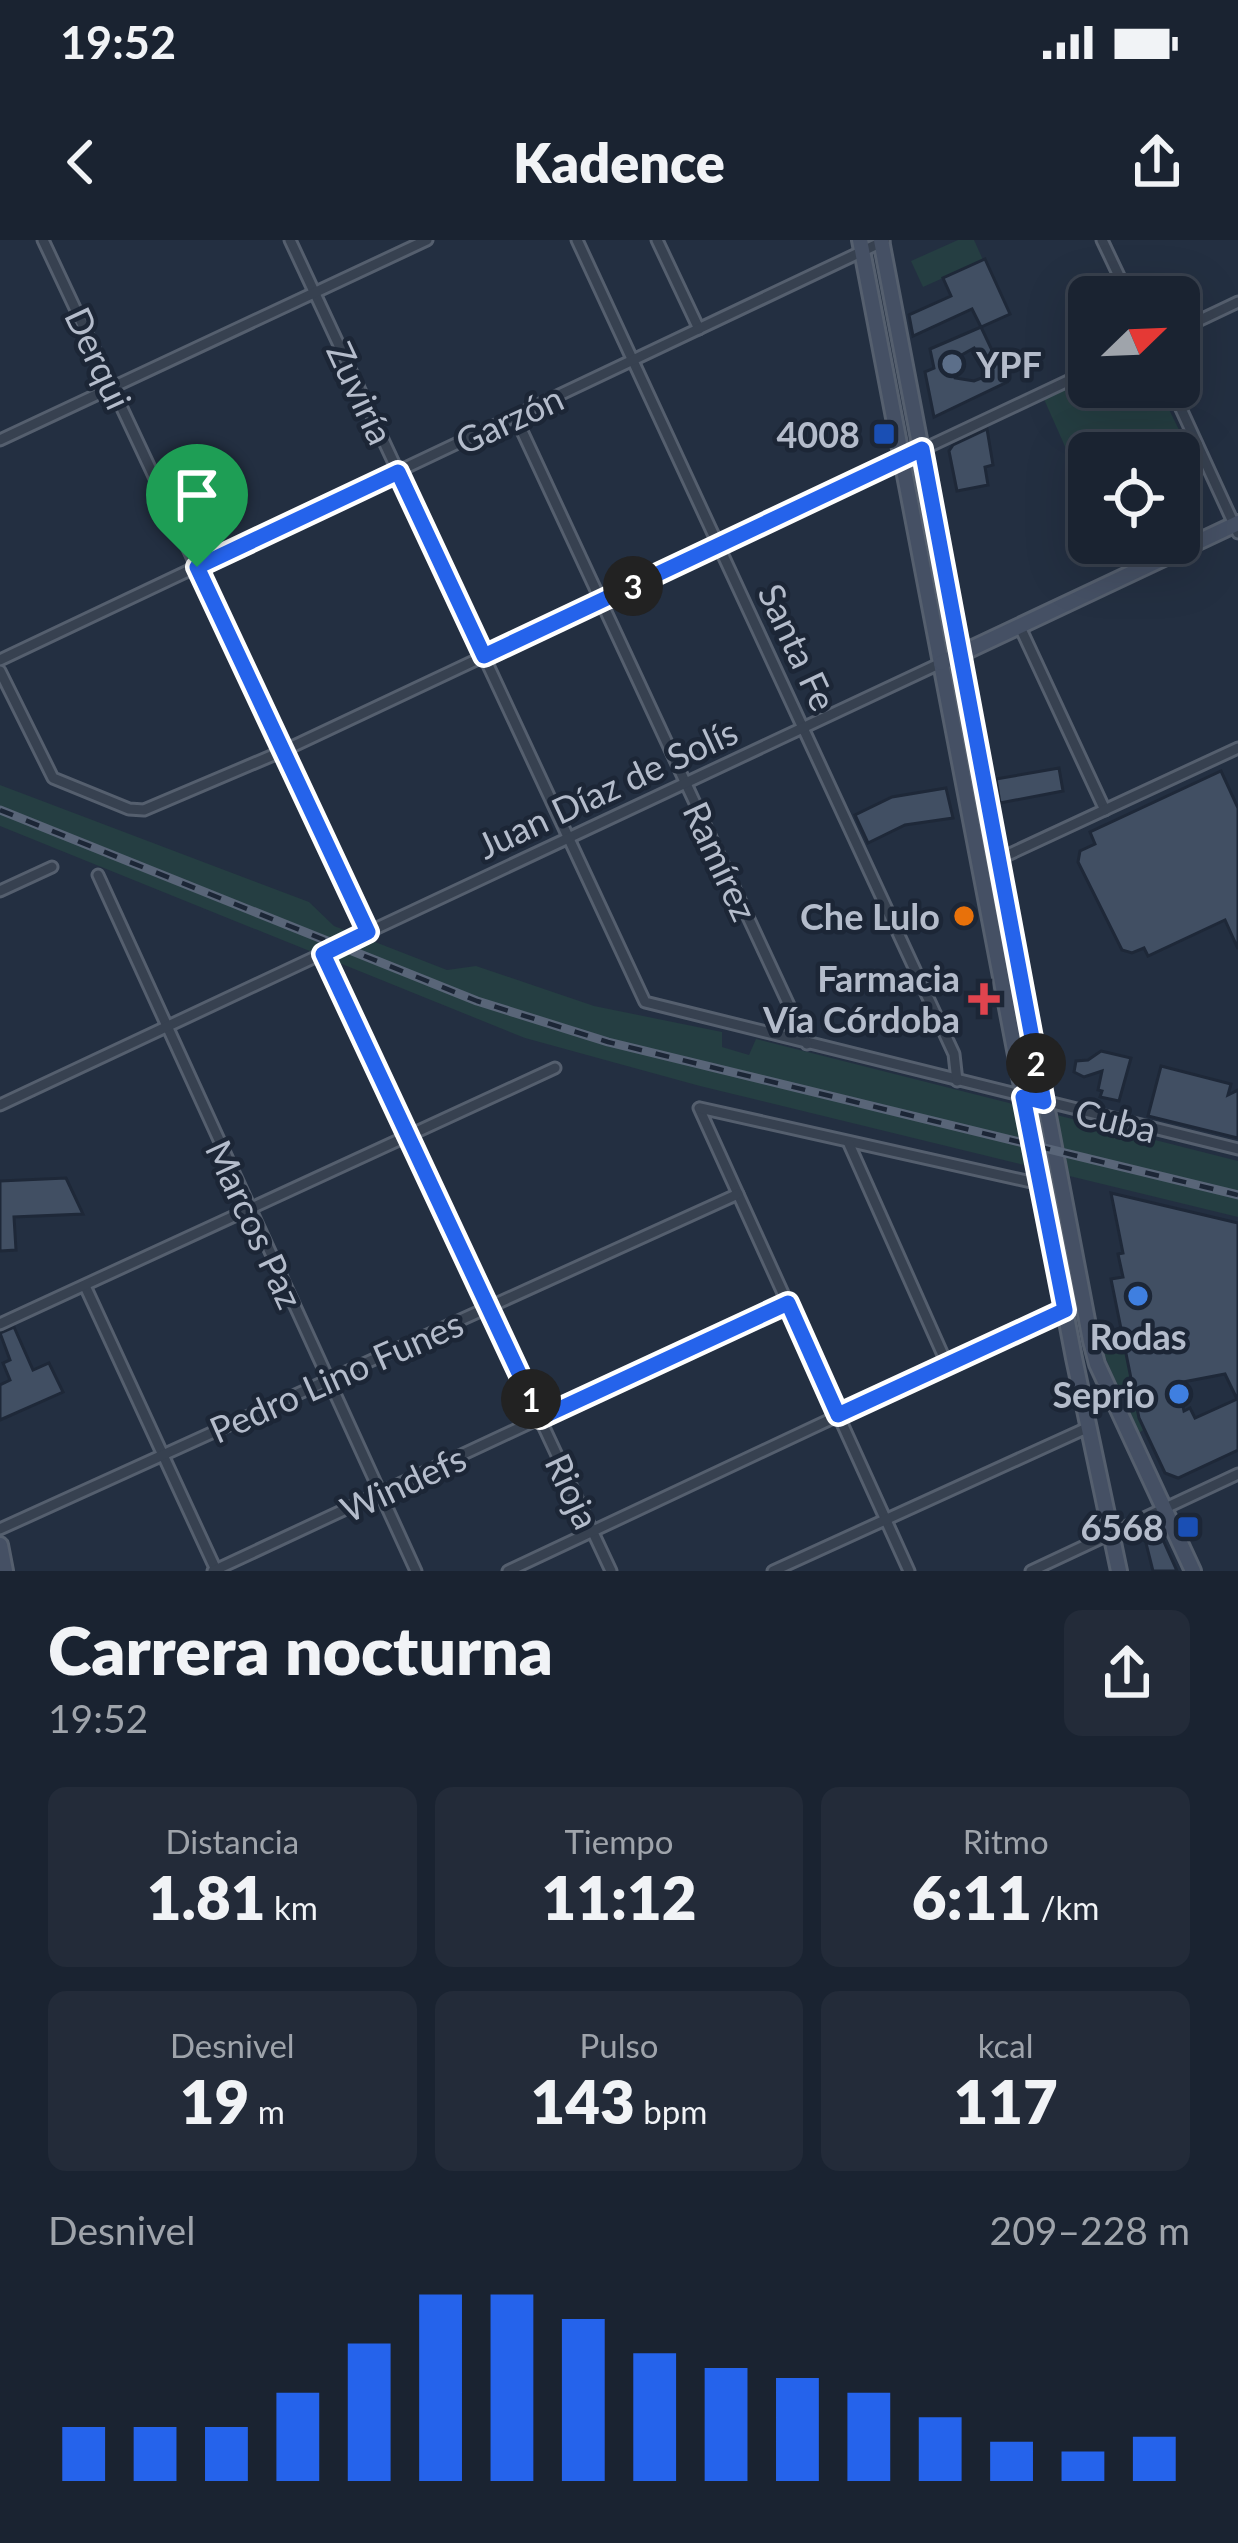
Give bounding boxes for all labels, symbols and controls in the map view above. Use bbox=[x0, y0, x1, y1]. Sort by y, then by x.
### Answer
text: 19:52 bbox=[60, 15, 176, 69]
icon: back bbox=[48, 129, 114, 195]
icon: share bbox=[1124, 129, 1190, 195]
text: Kadence bbox=[513, 130, 725, 195]
north arrow bbox=[1068, 276, 1200, 408]
map controls bbox=[1068, 276, 1200, 564]
street label: Derqui bbox=[56, 300, 142, 416]
street label: Zuviría bbox=[318, 335, 404, 451]
place label: YPF bbox=[975, 342, 1042, 386]
marker: YPF bbox=[939, 351, 965, 377]
street label: Garzón bbox=[448, 375, 570, 463]
place label: 4008 bbox=[776, 412, 860, 456]
marker: 4008 bbox=[871, 421, 897, 447]
button: locate bbox=[1068, 432, 1200, 564]
pin bbox=[146, 444, 248, 567]
icon: arrive bbox=[164, 462, 230, 528]
pin: 3 bbox=[603, 556, 663, 616]
text: 3 bbox=[623, 566, 643, 606]
street label: Santa Fe bbox=[750, 577, 846, 717]
street label: Juan Díaz de Solís bbox=[470, 708, 744, 868]
street label: Ramírez bbox=[674, 795, 768, 927]
place label: Che Lulo bbox=[800, 894, 940, 938]
marker: Che Lulo bbox=[951, 903, 977, 929]
place label: Farmacia Vía Córdoba bbox=[762, 956, 960, 1041]
marker: Farmacia Vía Córdoba bbox=[971, 986, 997, 1012]
pin: 2 bbox=[1006, 1033, 1066, 1093]
text: 2 bbox=[1026, 1043, 1046, 1083]
street label: Cuba bbox=[1071, 1089, 1161, 1151]
street label: Marcos Paz bbox=[197, 1133, 313, 1315]
marker: Rodas bbox=[1125, 1283, 1151, 1309]
street label: Pedro Lino Funes bbox=[203, 1300, 469, 1452]
place label: Rodas bbox=[1089, 1314, 1187, 1358]
pin: 1 bbox=[501, 1369, 561, 1429]
place label: Seprio bbox=[1052, 1372, 1155, 1416]
text: 1 bbox=[521, 1379, 541, 1419]
marker: Seprio bbox=[1166, 1381, 1192, 1407]
street label: Windefs bbox=[333, 1435, 473, 1531]
street label: Rioja bbox=[537, 1446, 609, 1536]
place label: 6568 bbox=[1080, 1505, 1164, 1549]
marker: 6568 bbox=[1175, 1514, 1201, 1540]
text: Carrera nocturna bbox=[48, 1610, 553, 1689]
button: share bbox=[1064, 1610, 1190, 1736]
text: 19:52 bbox=[48, 1695, 148, 1741]
text: Distancia bbox=[165, 1821, 299, 1861]
text: Tiempo bbox=[564, 1821, 674, 1861]
text: Ritmo bbox=[963, 1821, 1049, 1861]
text: 1.81 bbox=[147, 1861, 266, 1933]
text: 11:12 bbox=[541, 1861, 697, 1933]
text: 6:11 bbox=[912, 1861, 1032, 1933]
text: km bbox=[266, 1887, 318, 1927]
text: /km bbox=[1032, 1887, 1099, 1927]
text: Desnivel bbox=[170, 2025, 295, 2065]
text: Pulso bbox=[580, 2025, 658, 2065]
text: kcal bbox=[978, 2025, 1034, 2065]
text: 19 bbox=[180, 2065, 249, 2137]
text: 143 bbox=[531, 2065, 635, 2137]
text: 117 bbox=[953, 2065, 1058, 2137]
text: m bbox=[249, 2091, 285, 2131]
text: bpm bbox=[635, 2091, 707, 2131]
text: Desnivel bbox=[48, 2207, 195, 2253]
text: 209–228 m bbox=[990, 2207, 1190, 2253]

